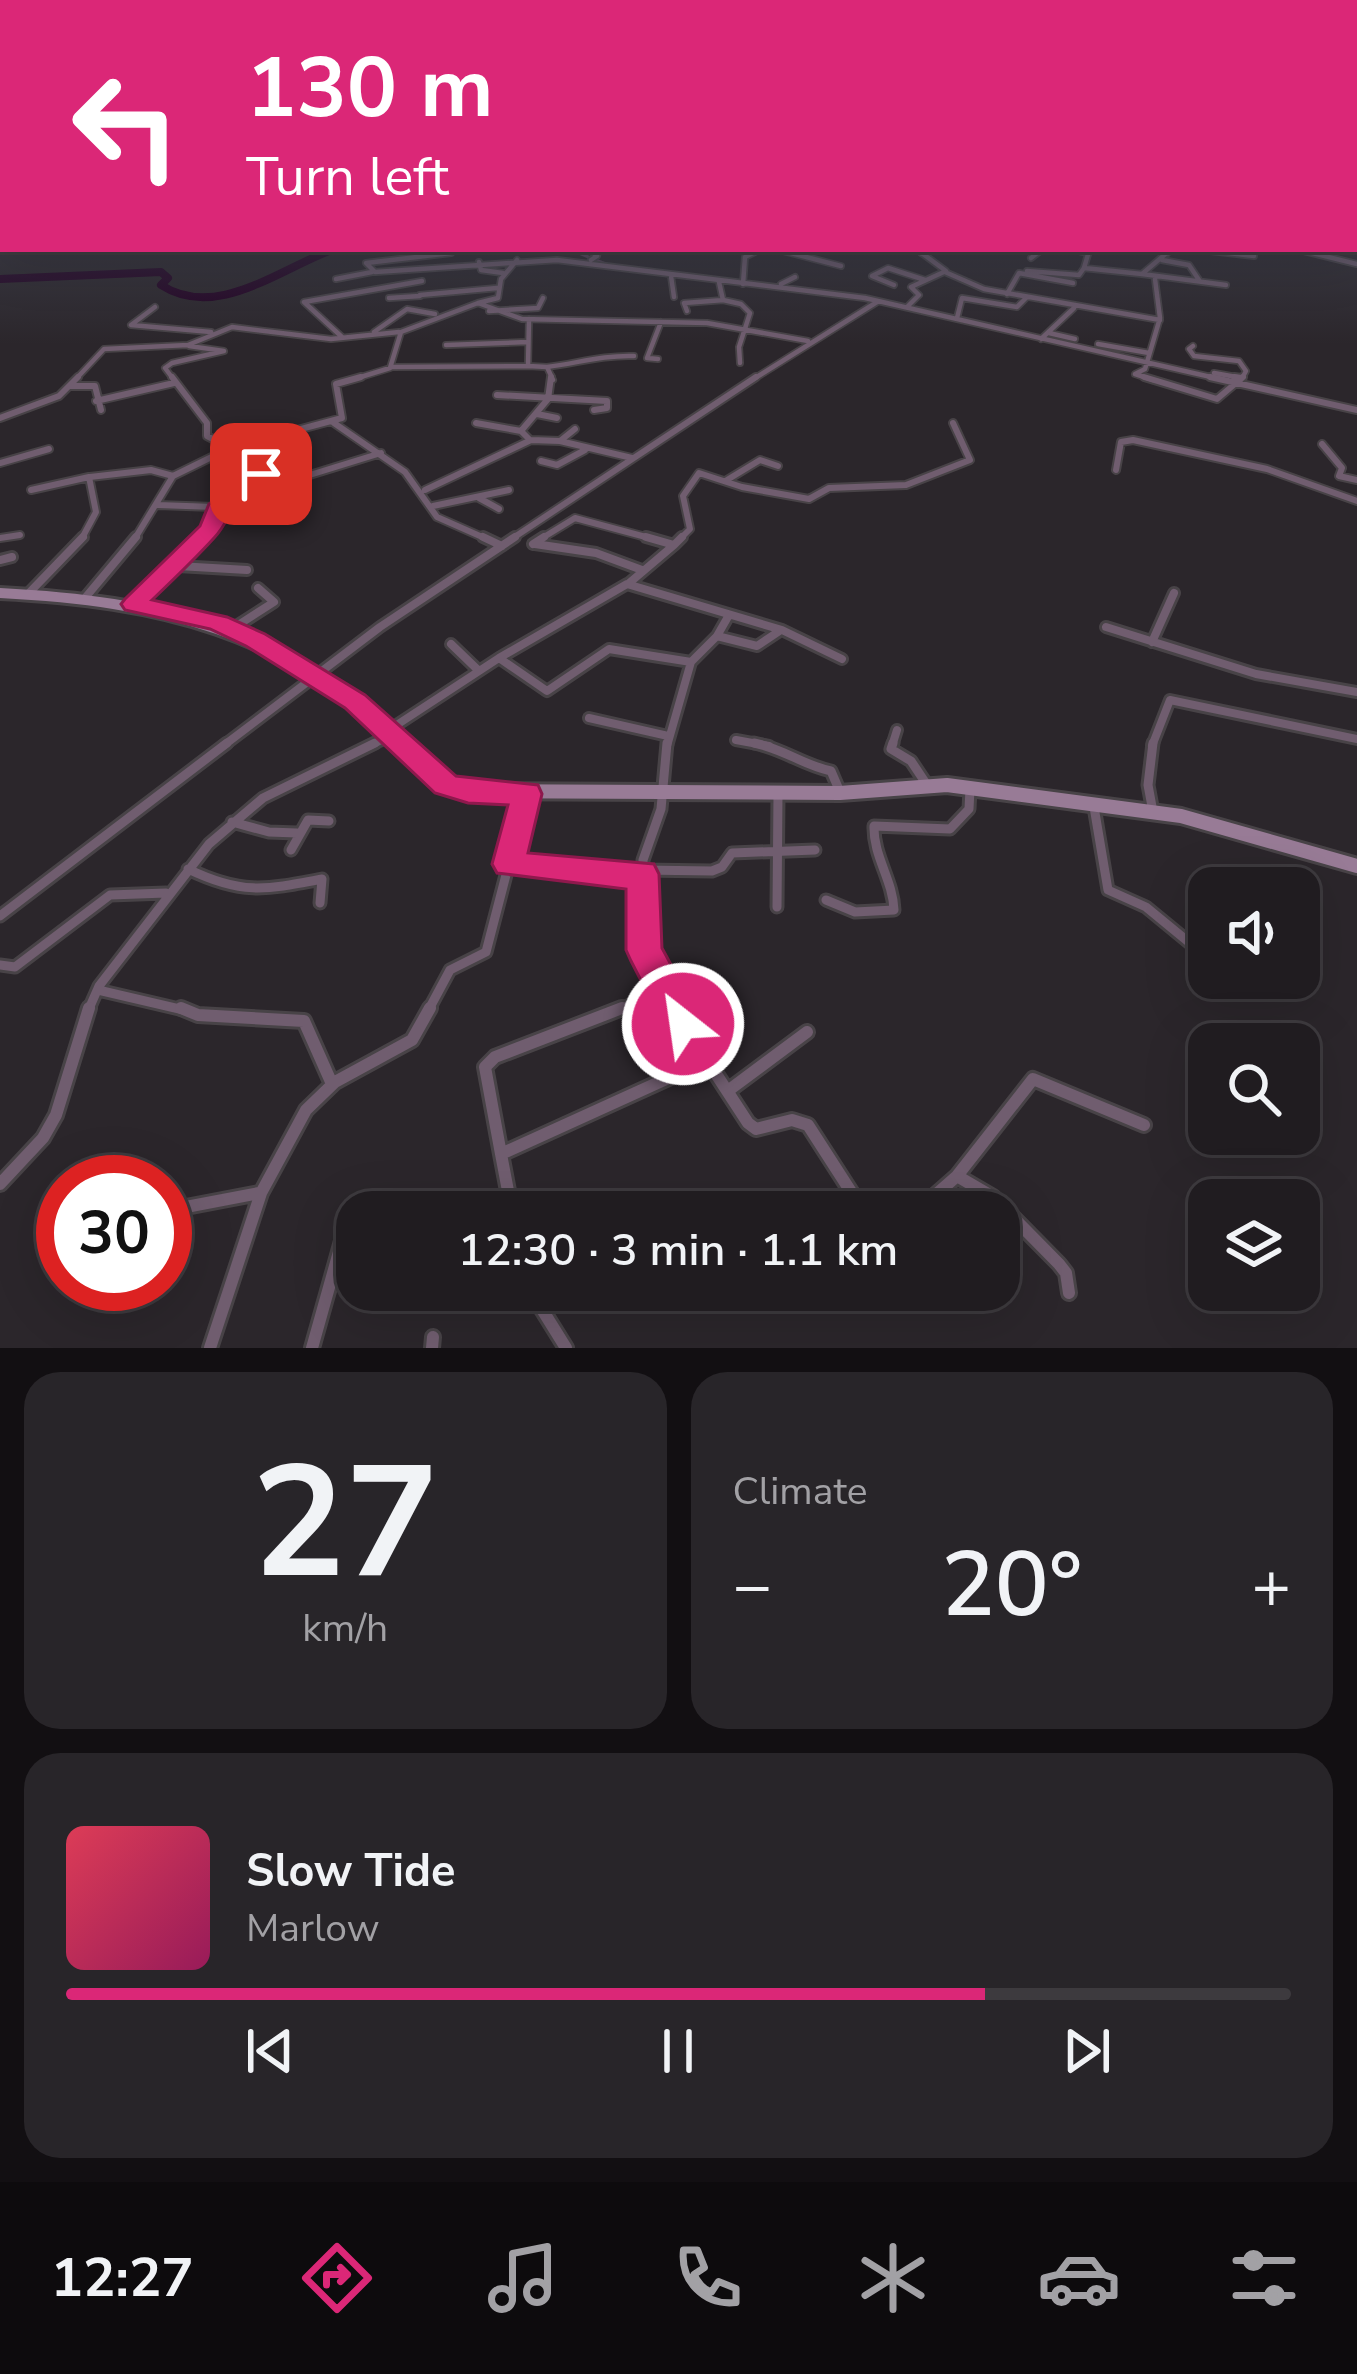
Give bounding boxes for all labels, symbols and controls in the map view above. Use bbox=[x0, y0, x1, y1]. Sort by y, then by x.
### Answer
text: 130 m bbox=[246, 31, 494, 146]
icon: left bbox=[48, 48, 204, 204]
text: Turn left bbox=[246, 140, 449, 214]
pin bbox=[210, 423, 312, 525]
icon: arrive bbox=[228, 441, 294, 507]
map controls bbox=[1188, 867, 1320, 1311]
button: sound bbox=[1188, 867, 1320, 999]
position arrow bbox=[620, 961, 746, 1087]
button: search bbox=[1188, 1023, 1320, 1155]
speed limit sign: 30 bbox=[36, 1155, 192, 1311]
button: layers bbox=[1188, 1179, 1320, 1311]
text: 12:30 · 3 min · 1.1 km bbox=[458, 1220, 898, 1281]
text: 27 bbox=[252, 1417, 439, 1630]
text: Climate bbox=[733, 1465, 868, 1518]
text: 20° bbox=[941, 1524, 1083, 1647]
text: − bbox=[733, 1541, 772, 1631]
text: + bbox=[1251, 1541, 1291, 1631]
text: km/h bbox=[302, 1602, 388, 1655]
text: Slow Tide bbox=[246, 1841, 455, 1902]
text: Marlow bbox=[246, 1902, 380, 1955]
icon: previous bbox=[237, 2018, 303, 2084]
icon: pause bbox=[645, 2018, 711, 2084]
icon: next bbox=[1054, 2018, 1120, 2084]
icon: directions bbox=[295, 2236, 379, 2320]
icon: music bbox=[481, 2236, 565, 2320]
icon: phone bbox=[666, 2236, 750, 2320]
icon: climate bbox=[851, 2236, 935, 2320]
icon: car bbox=[1037, 2236, 1121, 2320]
icon: filters bbox=[1222, 2236, 1306, 2320]
text: 12:27 bbox=[51, 2241, 194, 2315]

